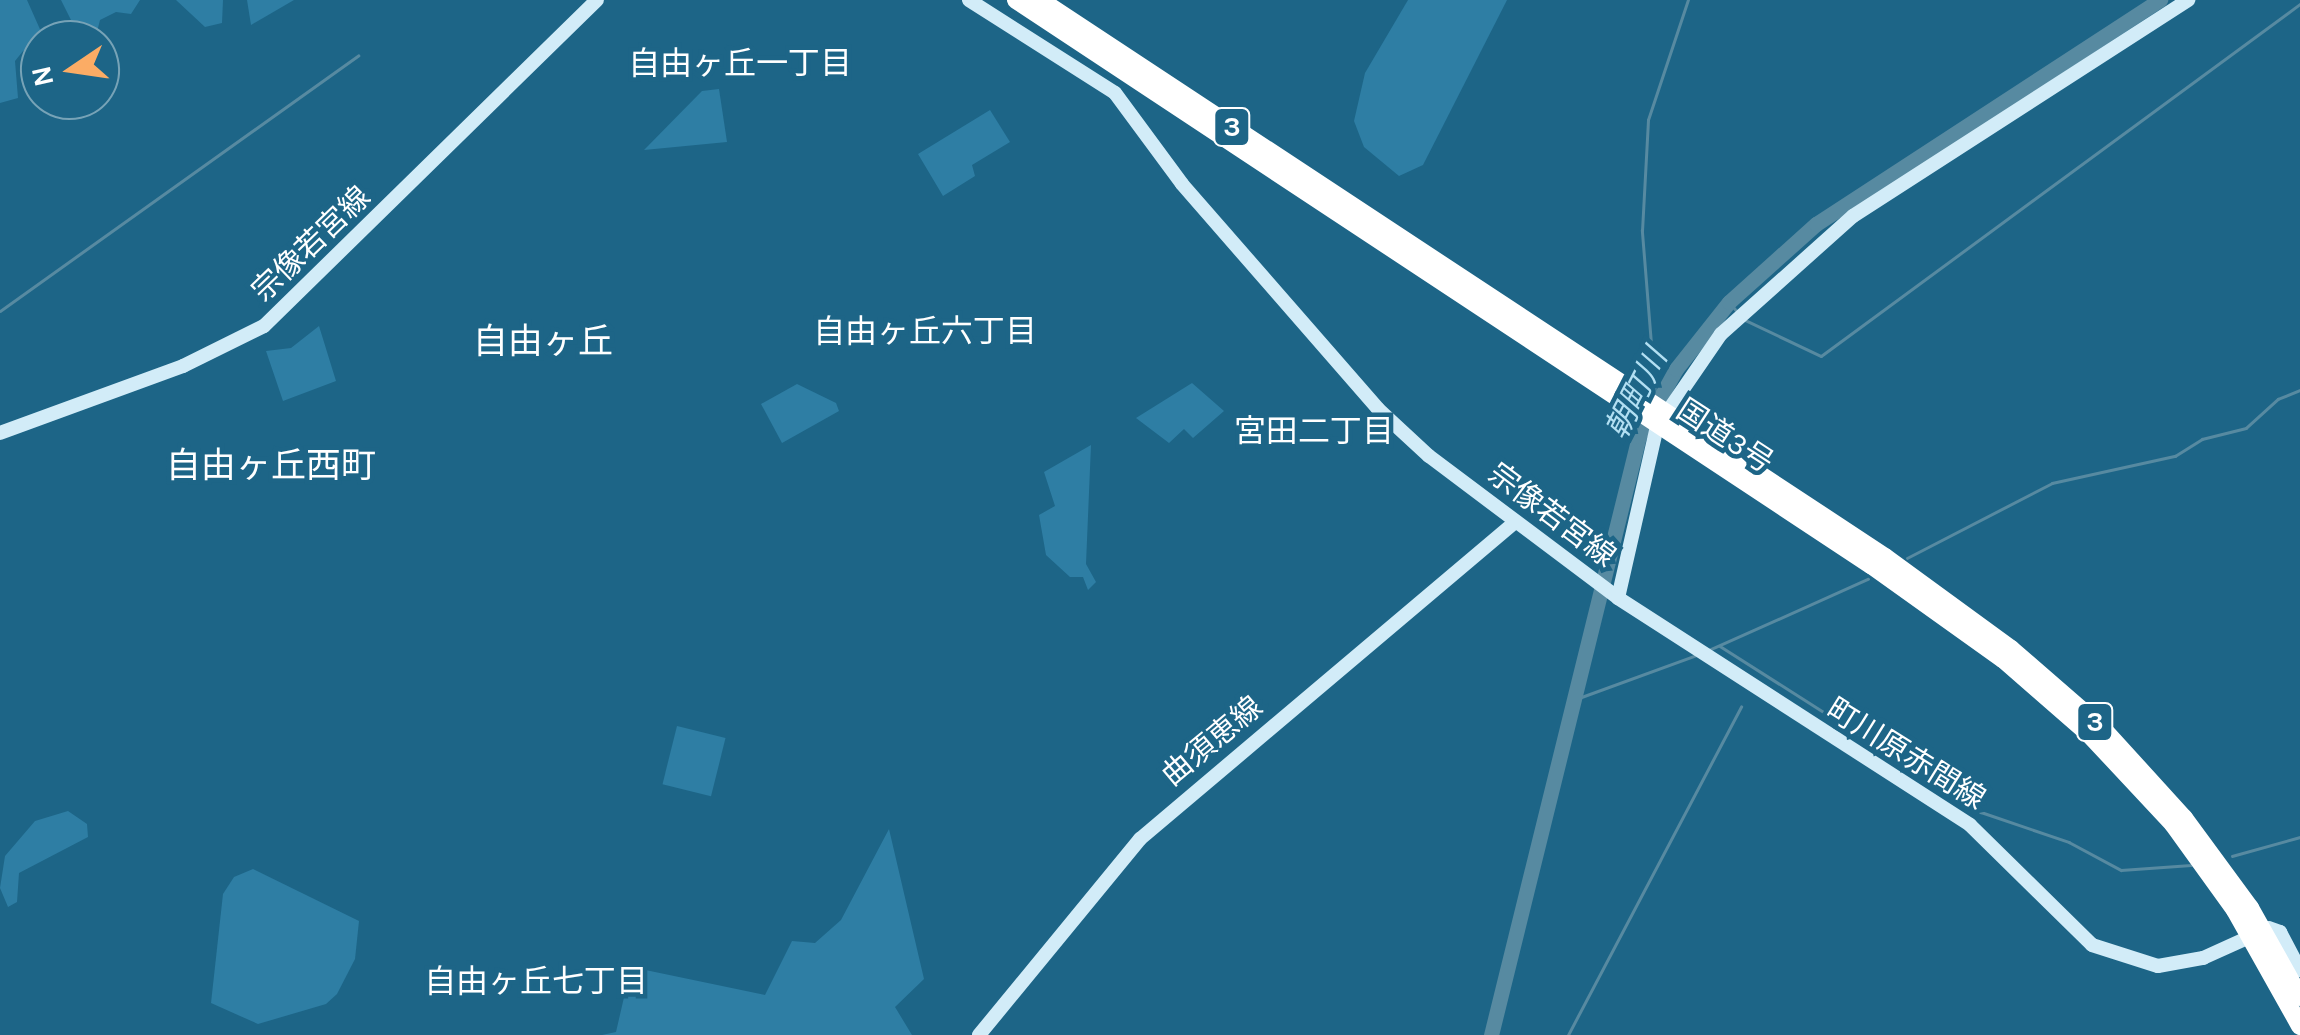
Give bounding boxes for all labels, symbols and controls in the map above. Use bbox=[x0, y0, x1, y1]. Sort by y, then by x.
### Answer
north arrow bbox=[20, 20, 120, 120]
district label: 自由ヶ丘一丁目 bbox=[628, 45, 852, 83]
text: N bbox=[24, 63, 61, 90]
road number: 3 bbox=[1212, 104, 1252, 150]
street label: 宗像若宮線 bbox=[245, 179, 377, 309]
district label: 自由ヶ丘六丁目 bbox=[813, 313, 1037, 351]
district label: 自由ヶ丘 bbox=[473, 321, 613, 363]
water label: 朝町川 bbox=[1598, 343, 1676, 445]
street label: 国道3号 bbox=[1670, 392, 1780, 480]
district label: 宮田二丁目 bbox=[1234, 413, 1394, 451]
district label: 自由ヶ丘西町 bbox=[166, 445, 376, 487]
street label: 宗像若宮線 bbox=[1481, 455, 1623, 575]
street label: 曲須恵線 bbox=[1154, 689, 1270, 793]
street label: 町川原赤間線 bbox=[1820, 691, 1992, 817]
road number: 3 bbox=[2075, 699, 2115, 745]
district label: 自由ヶ丘七丁目 bbox=[424, 963, 648, 1001]

